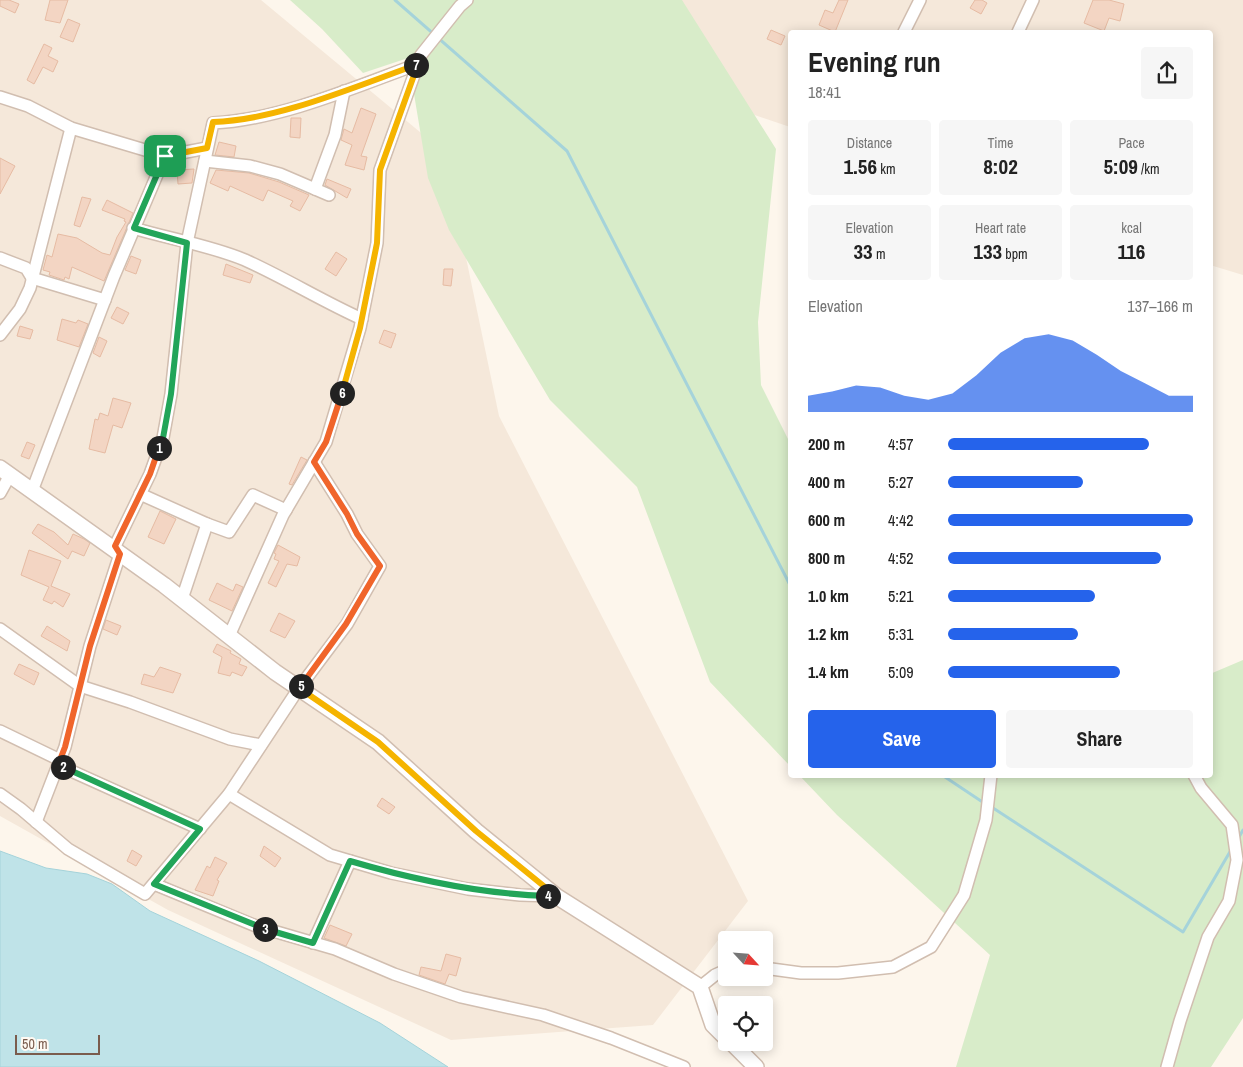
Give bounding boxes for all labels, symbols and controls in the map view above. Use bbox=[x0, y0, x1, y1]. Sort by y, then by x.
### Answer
text: Evening run bbox=[808, 43, 941, 81]
button: share bbox=[1141, 47, 1193, 99]
pin: 7 bbox=[404, 52, 428, 78]
text: 7 bbox=[413, 56, 420, 74]
text: 18:41 bbox=[808, 81, 841, 103]
text: Distance bbox=[847, 134, 892, 152]
text: Time bbox=[988, 134, 1013, 152]
text: Pace bbox=[1118, 134, 1145, 152]
pin bbox=[144, 135, 186, 177]
icon: arrive bbox=[151, 142, 179, 170]
text: 1.56 bbox=[843, 152, 877, 181]
text: 8:02 bbox=[983, 152, 1018, 181]
text: 5:09 bbox=[1103, 152, 1138, 181]
text: km bbox=[877, 160, 896, 178]
text: /km bbox=[1138, 160, 1160, 178]
text: Elevation bbox=[846, 219, 893, 237]
text: Heart rate bbox=[975, 219, 1026, 237]
text: kcal bbox=[1121, 219, 1142, 237]
text: 33 bbox=[854, 237, 873, 266]
text: 133 bbox=[973, 237, 1002, 266]
text: 116 bbox=[1118, 237, 1145, 266]
text: m bbox=[873, 245, 885, 263]
text: bpm bbox=[1002, 245, 1028, 263]
text: Elevation bbox=[808, 295, 863, 317]
text: 137–166 m bbox=[1127, 295, 1193, 317]
pin: 6 bbox=[330, 380, 354, 406]
text: 6 bbox=[339, 384, 346, 402]
text: 200 m bbox=[808, 433, 845, 455]
text: 4:57 bbox=[888, 433, 914, 455]
pin: 1 bbox=[146, 436, 172, 460]
text: 1 bbox=[156, 439, 163, 457]
text: 400 m bbox=[808, 471, 845, 493]
text: 5:27 bbox=[888, 471, 914, 493]
text: 600 m bbox=[808, 509, 845, 531]
text: 4:42 bbox=[888, 509, 914, 531]
text: 800 m bbox=[808, 547, 845, 569]
text: 4:52 bbox=[888, 547, 914, 569]
text: 1.0 km bbox=[808, 585, 849, 607]
text: 5:21 bbox=[888, 585, 914, 607]
text: 1.2 km bbox=[808, 623, 849, 645]
text: 5:31 bbox=[888, 623, 914, 645]
text: 1.4 km bbox=[808, 661, 849, 683]
text: 5:09 bbox=[888, 661, 914, 683]
pin: 5 bbox=[288, 674, 314, 698]
text: 5 bbox=[298, 677, 305, 695]
button: Save bbox=[808, 710, 996, 768]
button: Share bbox=[1006, 710, 1193, 768]
pin: 2 bbox=[50, 754, 76, 780]
text: 2 bbox=[60, 758, 67, 776]
pin: 4 bbox=[536, 884, 560, 908]
text: 4 bbox=[545, 887, 552, 905]
pin: 3 bbox=[252, 916, 278, 942]
text: 3 bbox=[262, 920, 269, 938]
north arrow bbox=[718, 931, 772, 986]
map controls bbox=[718, 931, 773, 1051]
button: locate bbox=[718, 996, 773, 1051]
scale bar bbox=[15, 1032, 100, 1055]
text: 50 m bbox=[22, 1035, 48, 1053]

